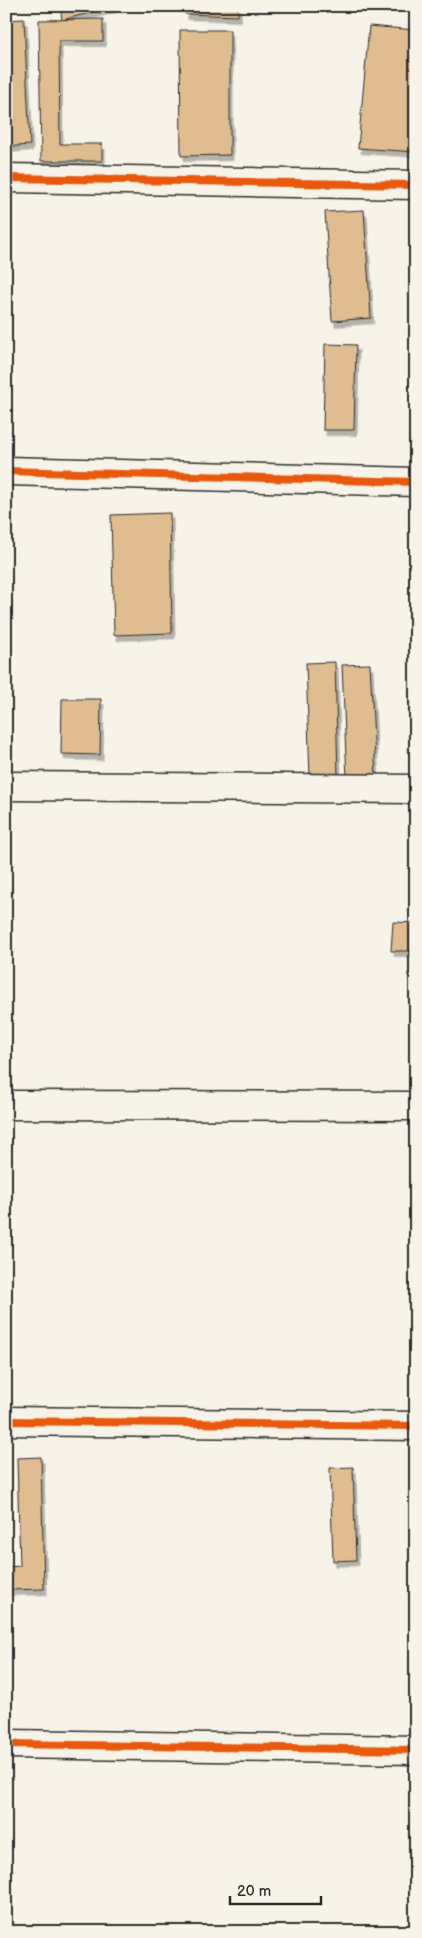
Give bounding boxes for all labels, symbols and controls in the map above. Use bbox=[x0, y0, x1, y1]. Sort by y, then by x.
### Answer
scale bar bbox=[230, 1873, 321, 1905]
text: 20 m bbox=[237, 1882, 271, 1901]

